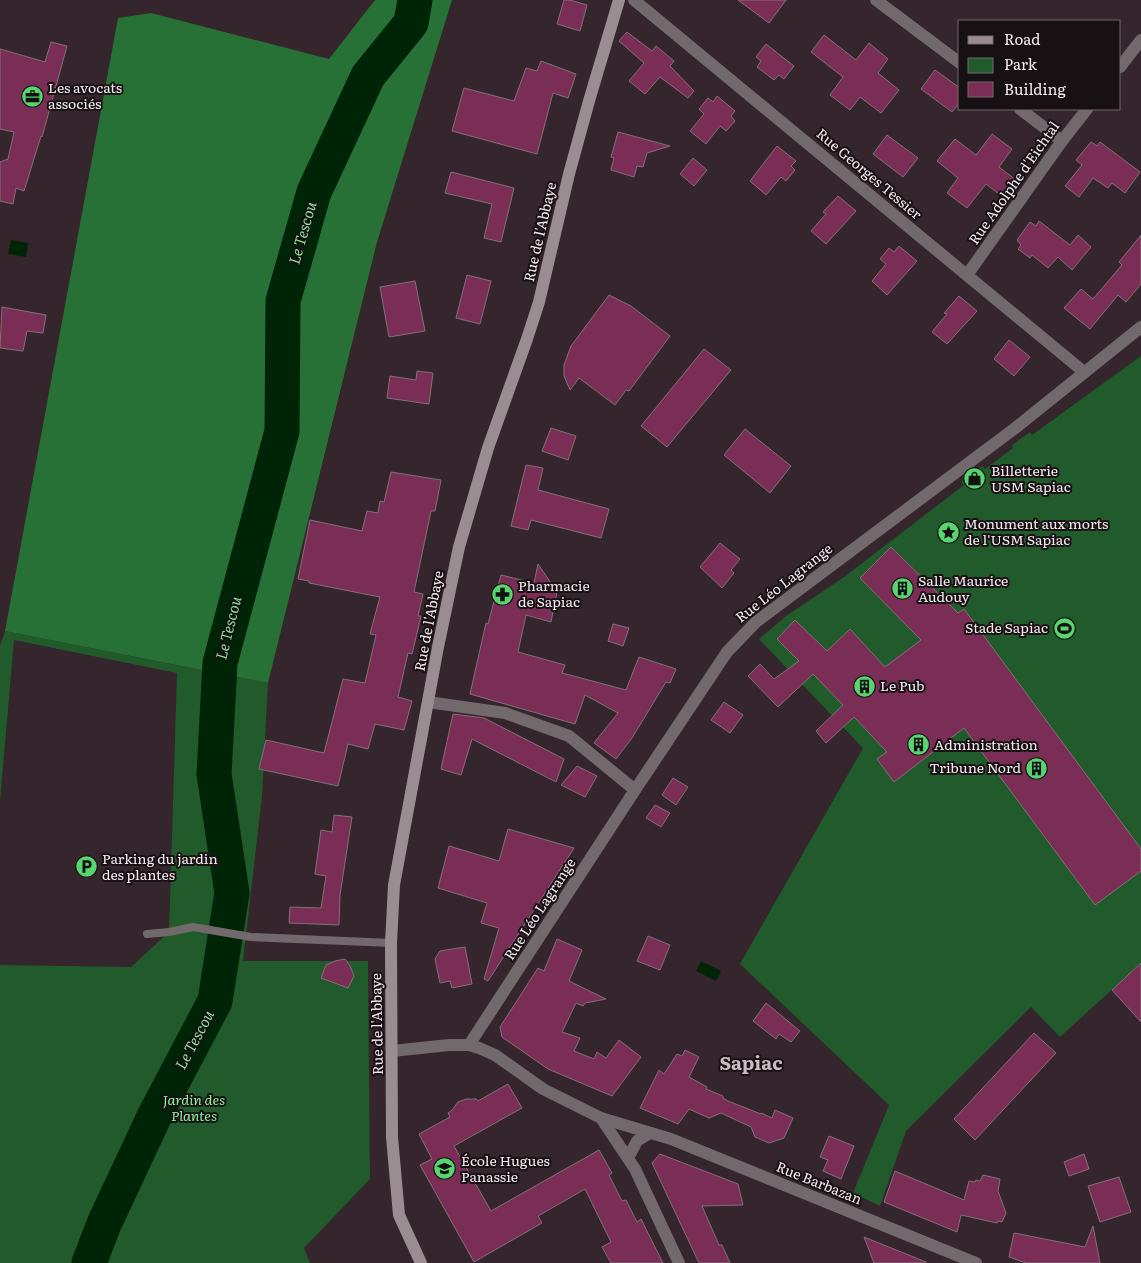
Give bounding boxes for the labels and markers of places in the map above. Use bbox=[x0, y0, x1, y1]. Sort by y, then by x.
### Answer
place label: Les avocats associés bbox=[48, 77, 122, 113]
office icon: Les avocats associés bbox=[20, 84, 44, 108]
place label: Billetterie USM Sapiac bbox=[991, 460, 1071, 496]
shop icon: Billetterie USM Sapiac bbox=[963, 467, 987, 491]
place label: Monument aux morts de l'USM Sapiac bbox=[964, 513, 1108, 549]
place icon: Monument aux morts de l'USM Sapiac bbox=[936, 520, 960, 544]
place label: Salle Maurice Audouy bbox=[918, 570, 1008, 606]
place label: Pharmacie de Sapiac bbox=[518, 575, 590, 611]
building icon: Salle Maurice Audouy bbox=[890, 577, 914, 601]
pharmacy icon: Pharmacie de Sapiac bbox=[490, 582, 514, 606]
sports icon: Stade Sapiac bbox=[1052, 616, 1076, 640]
place label: Stade Sapiac bbox=[965, 617, 1048, 637]
building icon: Le Pub bbox=[852, 674, 876, 698]
place label: Le Pub bbox=[880, 675, 925, 695]
building icon: Administration bbox=[906, 733, 930, 757]
place label: Administration bbox=[934, 734, 1038, 754]
building icon: Tribune Nord bbox=[1025, 756, 1049, 780]
place label: Tribune Nord bbox=[929, 757, 1021, 777]
place label: Parking du jardin des plantes bbox=[102, 848, 218, 884]
parking icon: Parking du jardin des plantes bbox=[74, 855, 98, 879]
place label: École Hugues Panassie bbox=[461, 1150, 550, 1186]
school or university icon: École Hugues Panassie bbox=[433, 1157, 457, 1181]

